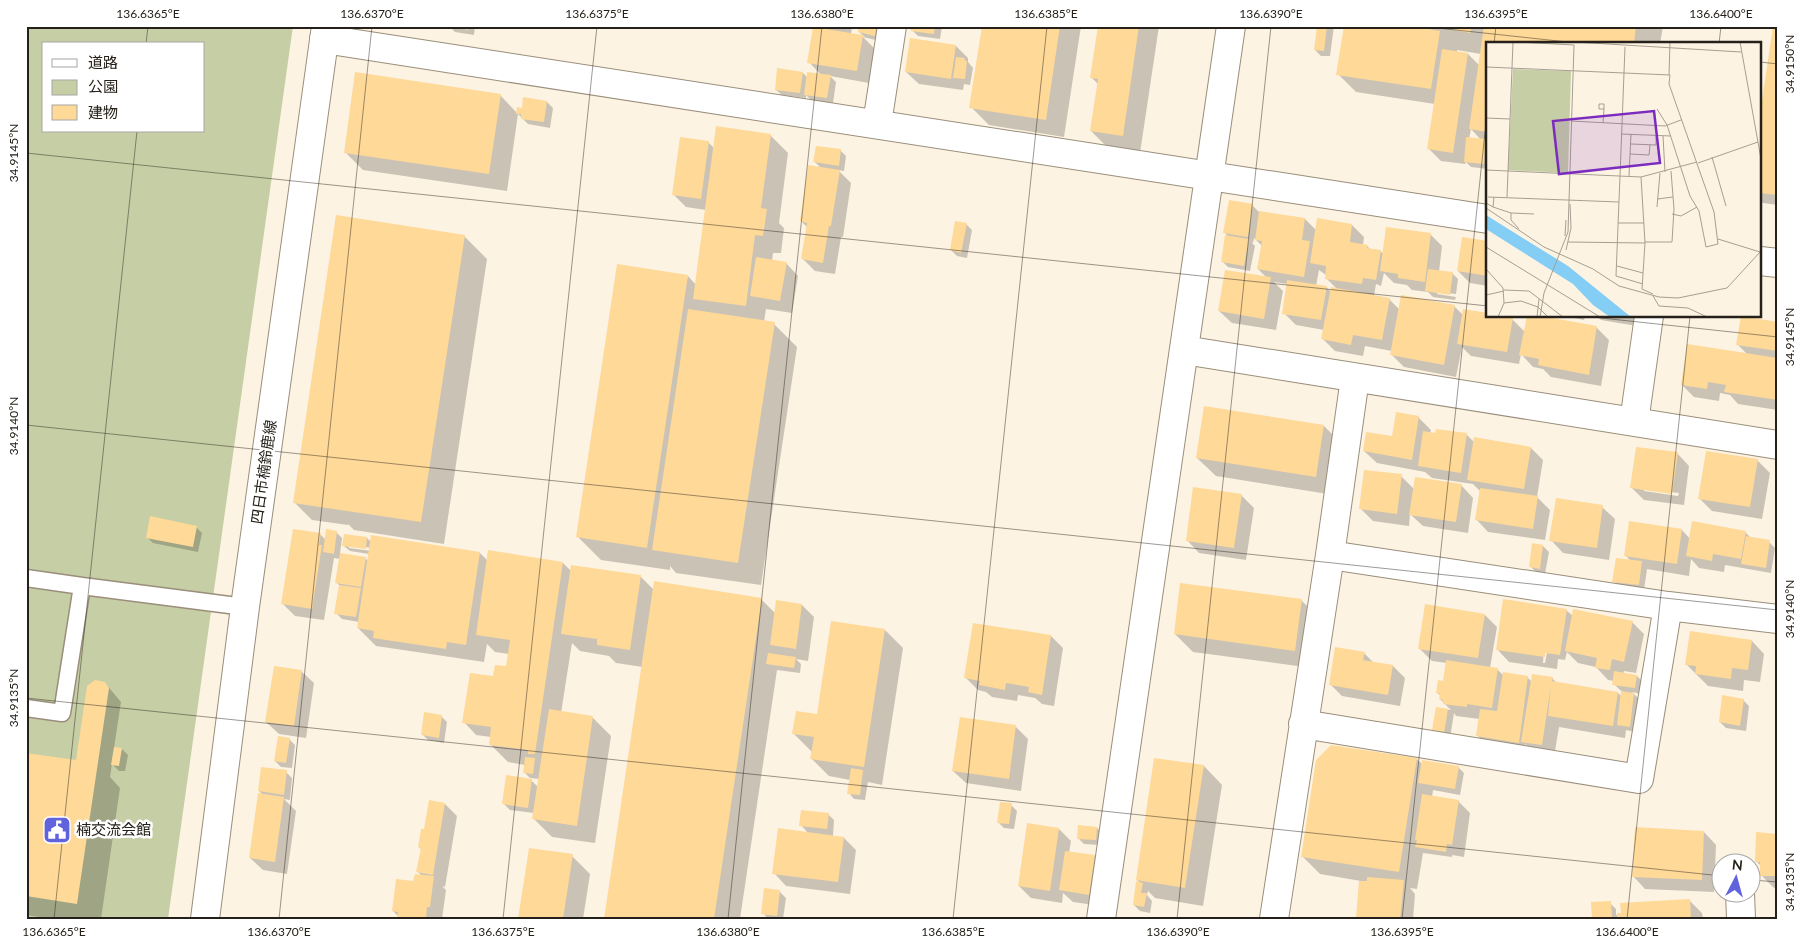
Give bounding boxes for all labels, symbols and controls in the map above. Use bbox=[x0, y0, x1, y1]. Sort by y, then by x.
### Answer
text: 136.6365°E bbox=[116, 6, 180, 21]
text: 136.6370°E bbox=[340, 6, 404, 21]
text: 136.6375°E bbox=[565, 6, 629, 21]
text: 136.6380°E bbox=[790, 6, 854, 21]
text: 136.6385°E bbox=[1014, 6, 1078, 21]
text: 136.6390°E bbox=[1239, 6, 1303, 21]
text: 136.6395°E bbox=[1464, 6, 1528, 21]
text: 136.6400°E bbox=[1689, 6, 1753, 21]
text: 34.9150°N bbox=[1782, 35, 1797, 93]
legend bbox=[42, 42, 205, 132]
inset map bbox=[1486, 42, 1762, 318]
text: 道路 bbox=[88, 53, 118, 71]
text: 公園 bbox=[88, 77, 118, 95]
text: 建物 bbox=[88, 103, 118, 121]
text: 34.9145°N bbox=[6, 124, 21, 182]
text: 34.9145°N bbox=[1782, 308, 1797, 366]
text: 34.9140°N bbox=[6, 397, 21, 455]
street label: 四日市楠鈴鹿線 bbox=[247, 419, 279, 525]
text: 34.9140°N bbox=[1782, 580, 1797, 638]
text: 34.9135°N bbox=[6, 669, 21, 727]
public building icon: 楠交流会館 bbox=[42, 815, 72, 845]
place label: 楠交流会館 bbox=[76, 820, 151, 838]
north arrow bbox=[1712, 852, 1762, 902]
text: 34.9135°N bbox=[1782, 853, 1797, 911]
text: N bbox=[1731, 856, 1744, 874]
text: 136.6365°E bbox=[22, 924, 86, 939]
text: 136.6370°E bbox=[247, 924, 311, 939]
text: 136.6375°E bbox=[471, 924, 535, 939]
text: 136.6380°E bbox=[696, 924, 760, 939]
text: 136.6385°E bbox=[921, 924, 985, 939]
text: 136.6390°E bbox=[1146, 924, 1210, 939]
text: 136.6395°E bbox=[1370, 924, 1434, 939]
text: 136.6400°E bbox=[1595, 924, 1659, 939]

